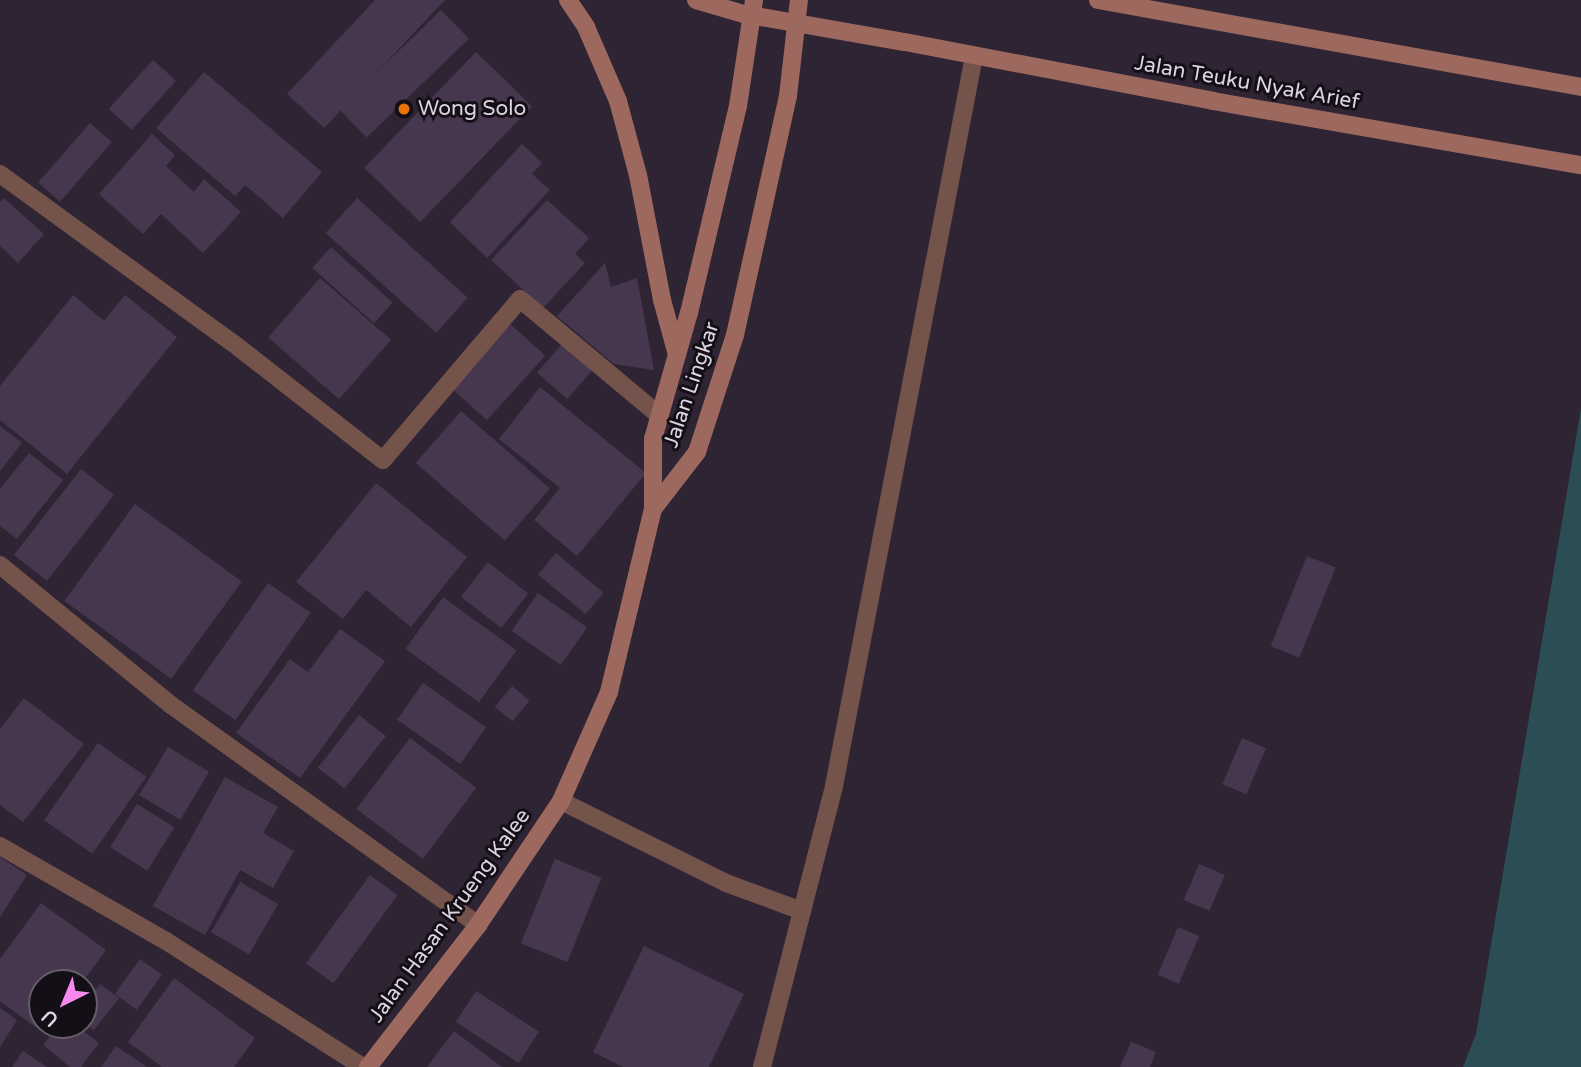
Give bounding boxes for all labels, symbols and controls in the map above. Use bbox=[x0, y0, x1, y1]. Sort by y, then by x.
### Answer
street label: Jalan Teuku Nyak Arief bbox=[1133, 51, 1361, 115]
place label: Wong Solo bbox=[418, 96, 526, 122]
marker: Wong Solo bbox=[396, 101, 412, 117]
street label: Jalan Lingkar bbox=[659, 319, 725, 451]
street label: Jalan Hasan Krueng Kalee bbox=[364, 804, 536, 1028]
north arrow bbox=[28, 969, 98, 1039]
text: U bbox=[37, 1005, 63, 1031]

